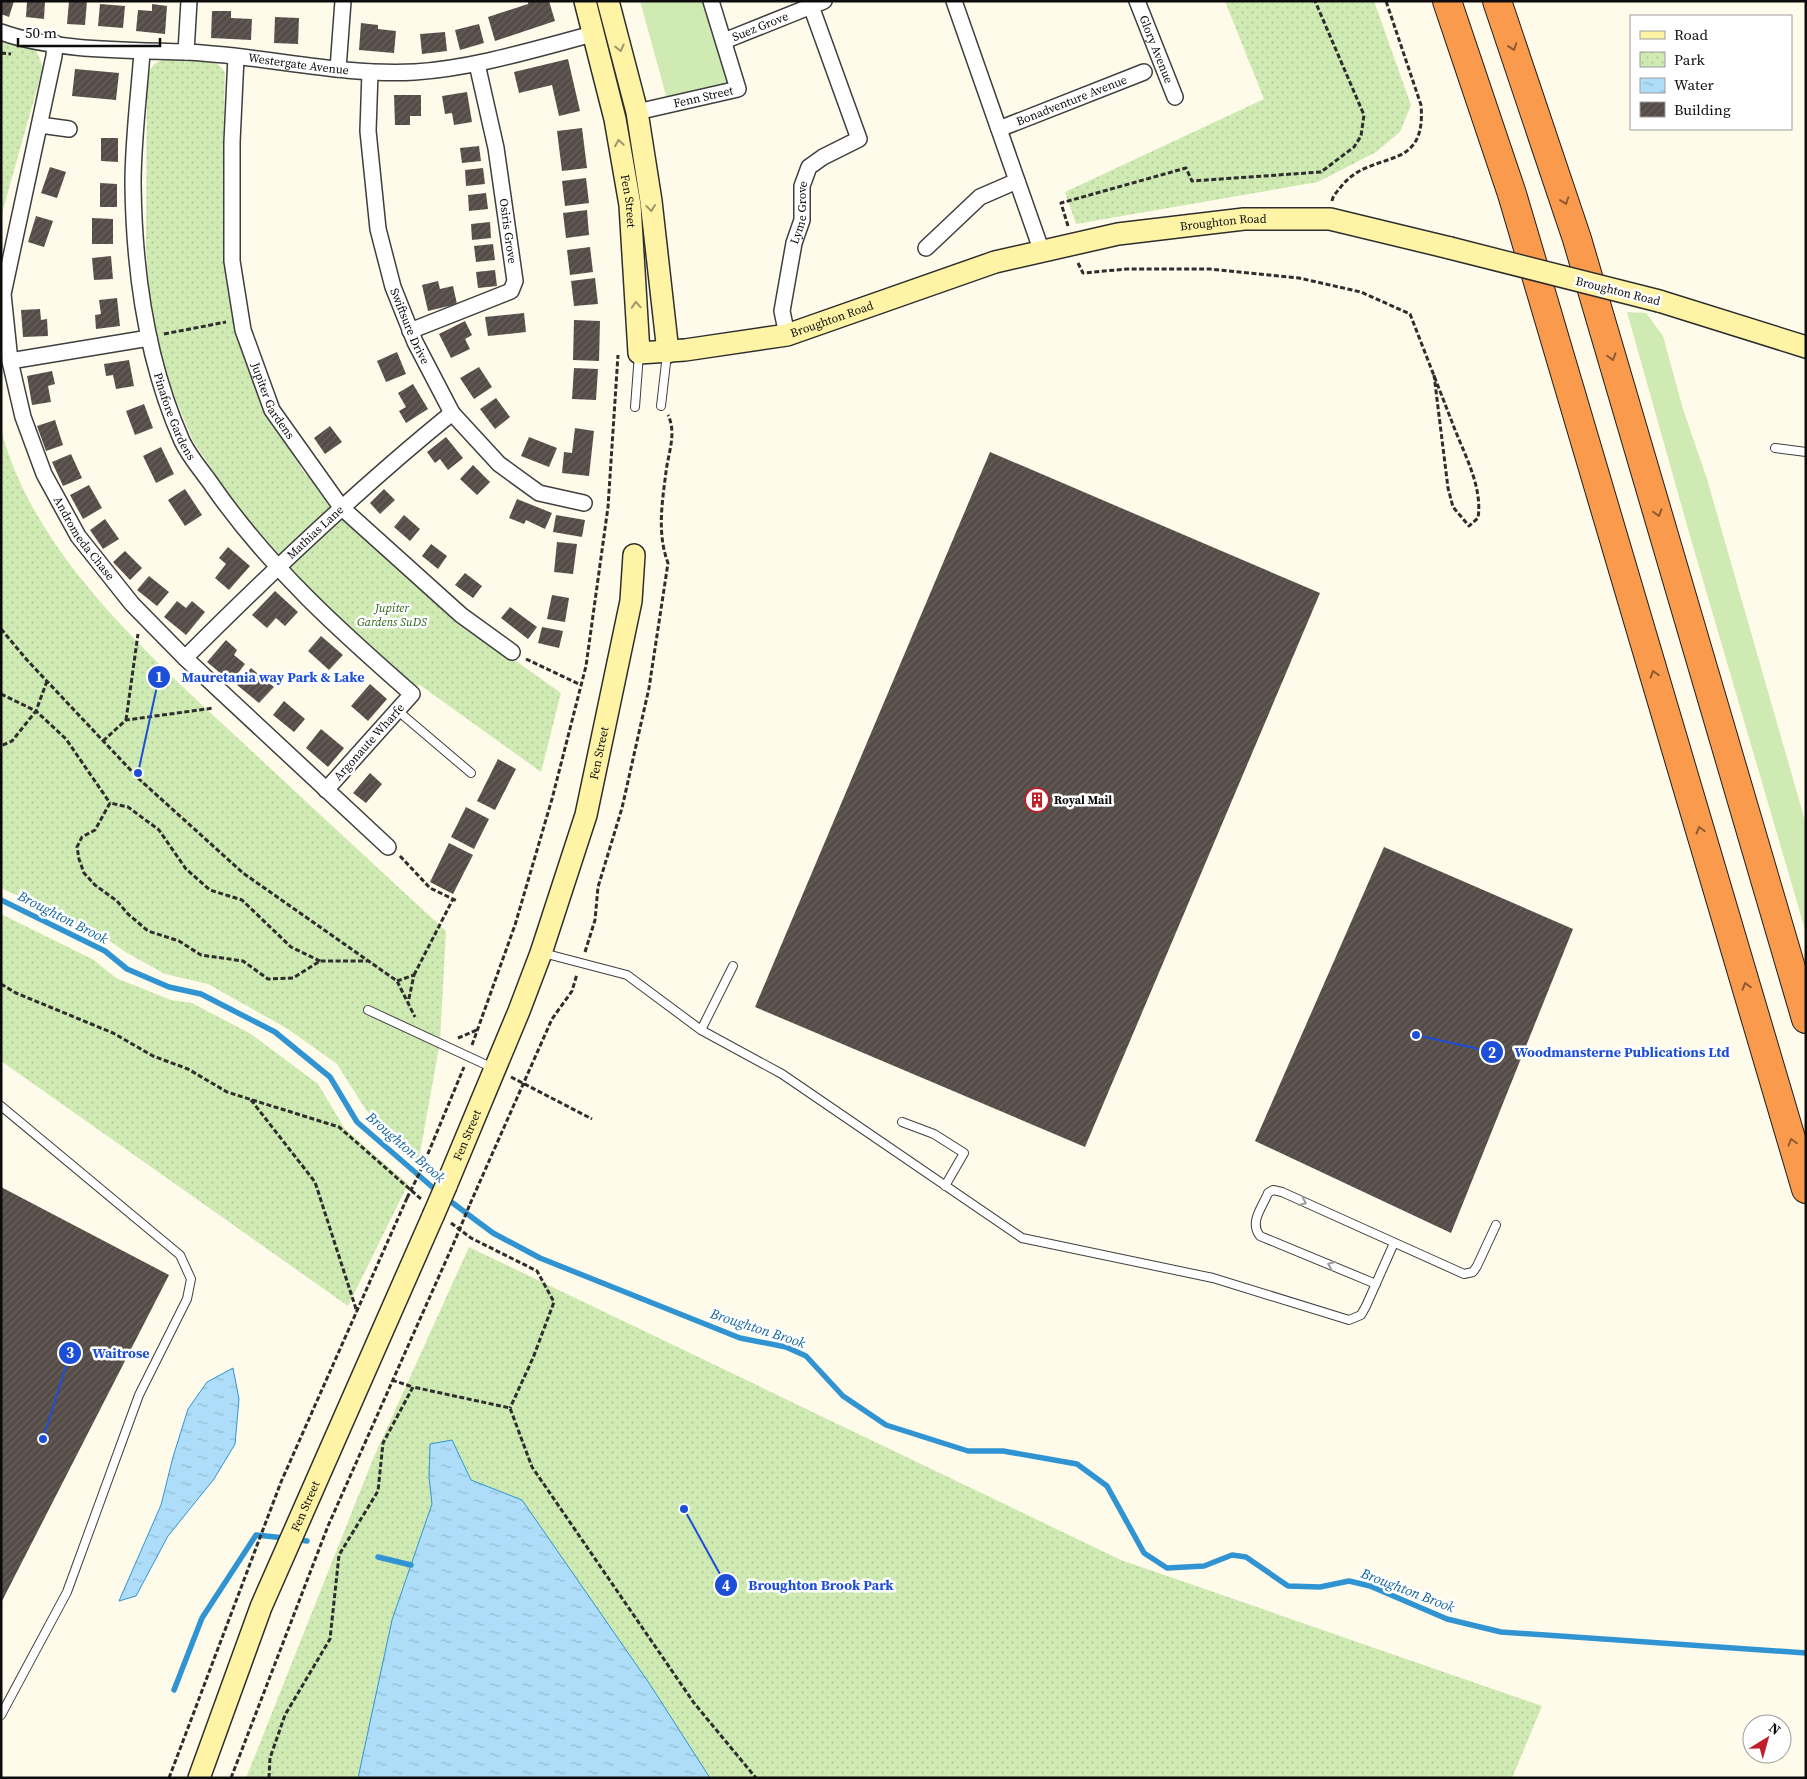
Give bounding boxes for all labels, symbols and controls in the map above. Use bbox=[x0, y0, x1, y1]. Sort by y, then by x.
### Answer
street label: Suez Grove bbox=[730, 8, 791, 45]
street label: Glory Avenue bbox=[1135, 13, 1177, 86]
scale bar bbox=[18, 15, 160, 47]
legend bbox=[1630, 15, 1792, 130]
text: 50 m bbox=[25, 22, 57, 43]
text: Road bbox=[1674, 24, 1708, 45]
one-way arrow bbox=[1507, 43, 1517, 51]
one-way arrow bbox=[614, 44, 625, 53]
text: Park bbox=[1674, 49, 1706, 70]
street label: Westergate Avenue bbox=[247, 50, 350, 78]
street label: Bonadventure Avenue bbox=[1014, 71, 1129, 129]
text: Water bbox=[1674, 74, 1715, 95]
street label: Fenn Street bbox=[672, 82, 735, 111]
text: Building bbox=[1674, 99, 1731, 120]
one-way arrow bbox=[615, 139, 625, 148]
street label: Fen Street bbox=[617, 173, 639, 228]
street label: Lyme Grove bbox=[786, 178, 811, 246]
street label: Osiris Grove bbox=[496, 197, 520, 265]
one-way arrow bbox=[1559, 197, 1569, 205]
one-way arrow bbox=[645, 204, 656, 212]
street label: Broughton Road bbox=[1179, 211, 1267, 235]
street label: Broughton Road bbox=[1574, 273, 1662, 309]
street label: Swiftsure Drive bbox=[386, 286, 433, 367]
street label: Broughton Road bbox=[788, 297, 876, 341]
one-way arrow bbox=[631, 301, 642, 309]
one-way arrow bbox=[1606, 352, 1617, 361]
street label: Jupiter Gardens bbox=[247, 359, 298, 442]
street label: Pinafore Gardens bbox=[150, 371, 199, 463]
street label: Andromeda Chase bbox=[50, 494, 118, 584]
street label: Mathias Lane bbox=[283, 502, 347, 563]
one-way arrow bbox=[1652, 508, 1662, 516]
park label: Jupiter Gardens SuDS bbox=[357, 600, 427, 630]
callout: Mauretania way Park & Lake bbox=[146, 662, 375, 691]
text: 1 bbox=[155, 666, 163, 687]
text: Mauretania way Park & Lake bbox=[181, 667, 365, 687]
one-way arrow bbox=[1650, 671, 1660, 679]
street label: Argonaute Wharfe bbox=[330, 700, 408, 784]
street label: Fen Street bbox=[586, 725, 612, 781]
building icon: Royal Mail bbox=[1024, 787, 1050, 813]
place label: Royal Mail bbox=[1054, 792, 1112, 808]
one-way arrow bbox=[1696, 826, 1706, 835]
water label: Broughton Brook bbox=[13, 885, 112, 949]
one-way arrow bbox=[1742, 982, 1752, 991]
callout: Woodmansterne Publications Ltd bbox=[1480, 1038, 1740, 1067]
text: 2 bbox=[1488, 1042, 1496, 1063]
text: Woodmansterne Publications Ltd bbox=[1514, 1042, 1730, 1062]
water label: Broughton Brook bbox=[361, 1106, 450, 1187]
street label: Fen Street bbox=[449, 1107, 485, 1163]
one-way arrow bbox=[1788, 1138, 1798, 1146]
one-way arrow bbox=[1298, 1196, 1307, 1206]
one-way arrow bbox=[1327, 1261, 1336, 1272]
water label: Broughton Brook bbox=[707, 1303, 809, 1353]
callout: Waitrose bbox=[57, 1338, 159, 1367]
text: 3 bbox=[66, 1342, 74, 1363]
text: Waitrose bbox=[92, 1343, 150, 1363]
street label: Fen Street bbox=[287, 1478, 324, 1534]
water label: Broughton Brook bbox=[1357, 1563, 1458, 1617]
callout: Broughton Brook Park bbox=[713, 1571, 903, 1600]
text: 4 bbox=[722, 1575, 730, 1596]
text: Broughton Brook Park bbox=[748, 1575, 894, 1595]
north arrow bbox=[1742, 1714, 1792, 1764]
text: N bbox=[1765, 1718, 1785, 1740]

